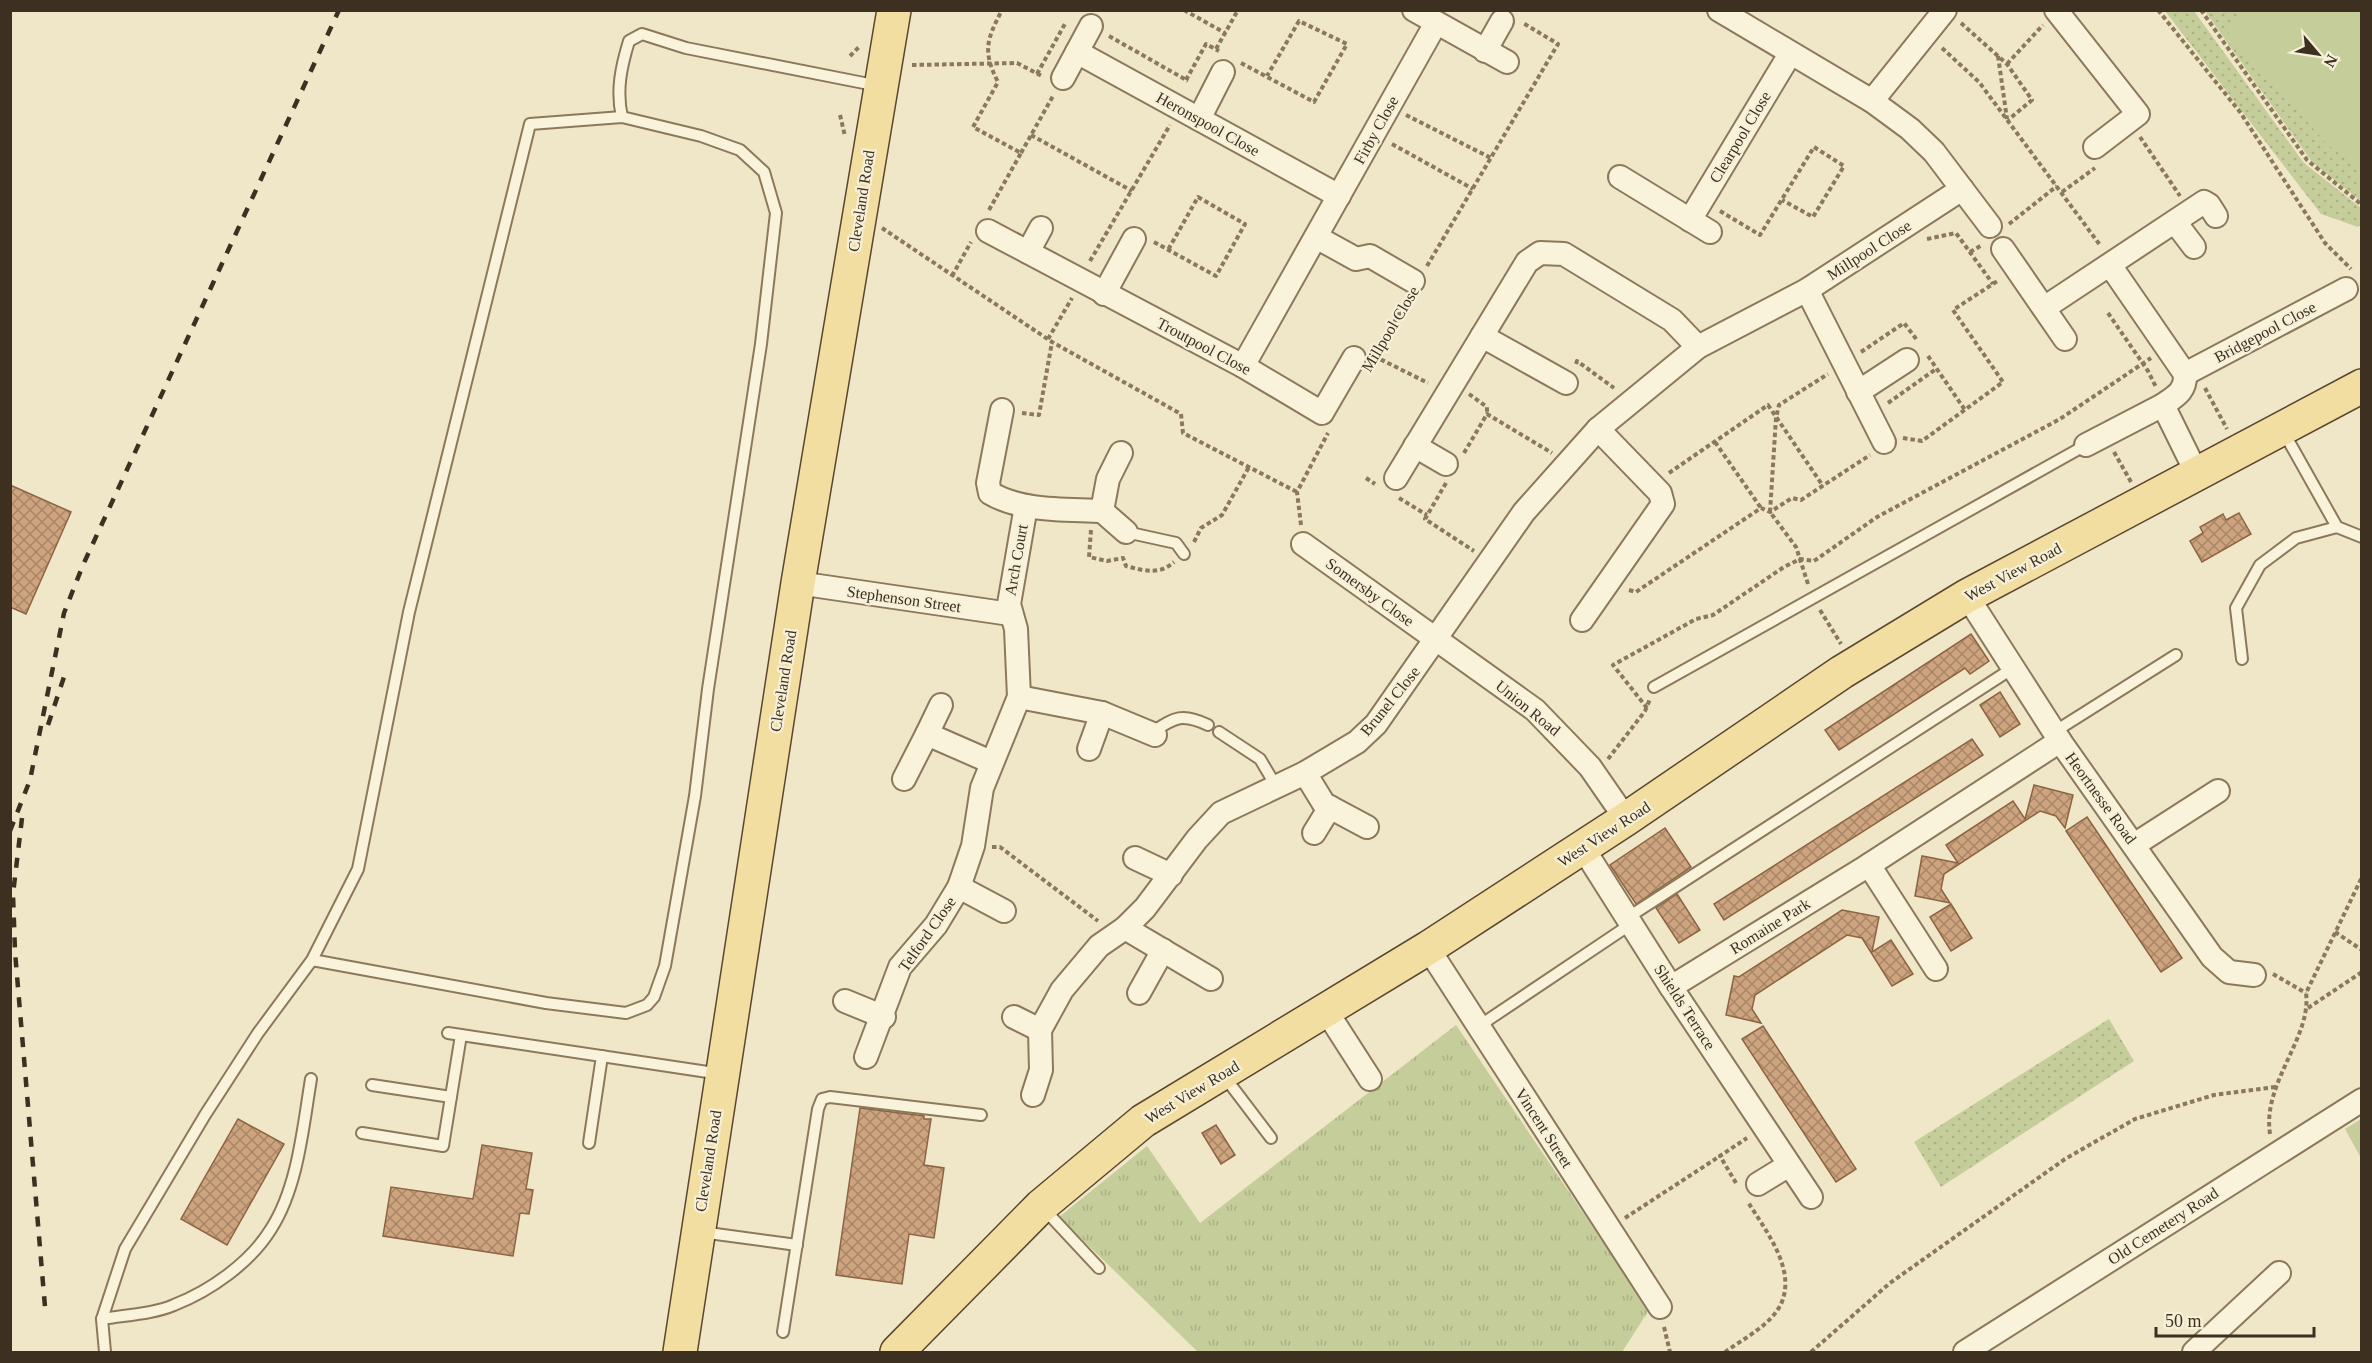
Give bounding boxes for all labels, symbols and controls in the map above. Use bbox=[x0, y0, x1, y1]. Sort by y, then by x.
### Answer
north arrow bbox=[2288, 24, 2348, 84]
text: N bbox=[2320, 52, 2341, 71]
street label: Clearpool Close bbox=[1706, 88, 1775, 186]
street label: Heronspool Close bbox=[1153, 89, 1262, 160]
street label: Firby Close bbox=[1350, 93, 1403, 167]
street label: Cleveland Road bbox=[845, 149, 877, 253]
street label: Millpool Close bbox=[1824, 217, 1915, 284]
street label: Millpool Close bbox=[1358, 283, 1423, 375]
street label: Bridgepool Close bbox=[2211, 298, 2319, 367]
street label: Troutpool Close bbox=[1154, 314, 1254, 379]
street label: Arch Court bbox=[1001, 522, 1031, 597]
street label: West View Road bbox=[1962, 539, 2064, 605]
street label: Somersby Close bbox=[1322, 554, 1417, 630]
street label: Stephenson Street bbox=[846, 583, 963, 616]
street label: Cleveland Road bbox=[767, 629, 799, 733]
street label: Brunel Close bbox=[1357, 663, 1423, 739]
street label: Union Road bbox=[1492, 677, 1564, 739]
street label: Heortnesse Road bbox=[2062, 749, 2140, 847]
street label: West View Road bbox=[1555, 798, 1653, 870]
street label: Telford Close bbox=[895, 893, 959, 975]
street label: Romaine Park bbox=[1727, 895, 1813, 957]
street label: Shields Terrace bbox=[1651, 961, 1719, 1053]
street label: West View Road bbox=[1142, 1057, 1242, 1127]
street label: Vincent Street bbox=[1512, 1085, 1576, 1171]
street label: Cleveland Road bbox=[692, 1109, 724, 1213]
street label: Old Cemetery Road bbox=[2105, 1184, 2222, 1269]
scale bar bbox=[2156, 1300, 2314, 1338]
text: 50 m bbox=[2165, 1311, 2202, 1331]

